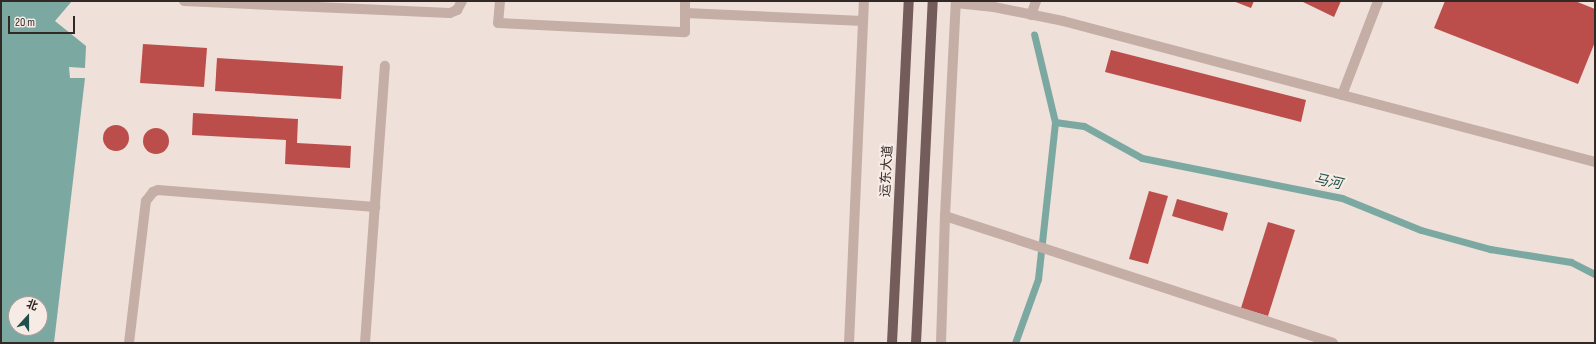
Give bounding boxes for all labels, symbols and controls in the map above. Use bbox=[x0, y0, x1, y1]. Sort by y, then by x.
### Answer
scale bar bbox=[10, 8, 77, 34]
text: 20 m bbox=[15, 15, 35, 30]
street label: 运东大道 bbox=[878, 145, 896, 197]
water label: 马河 bbox=[1313, 171, 1343, 193]
north arrow bbox=[8, 296, 48, 336]
text: 北 bbox=[25, 297, 40, 313]

